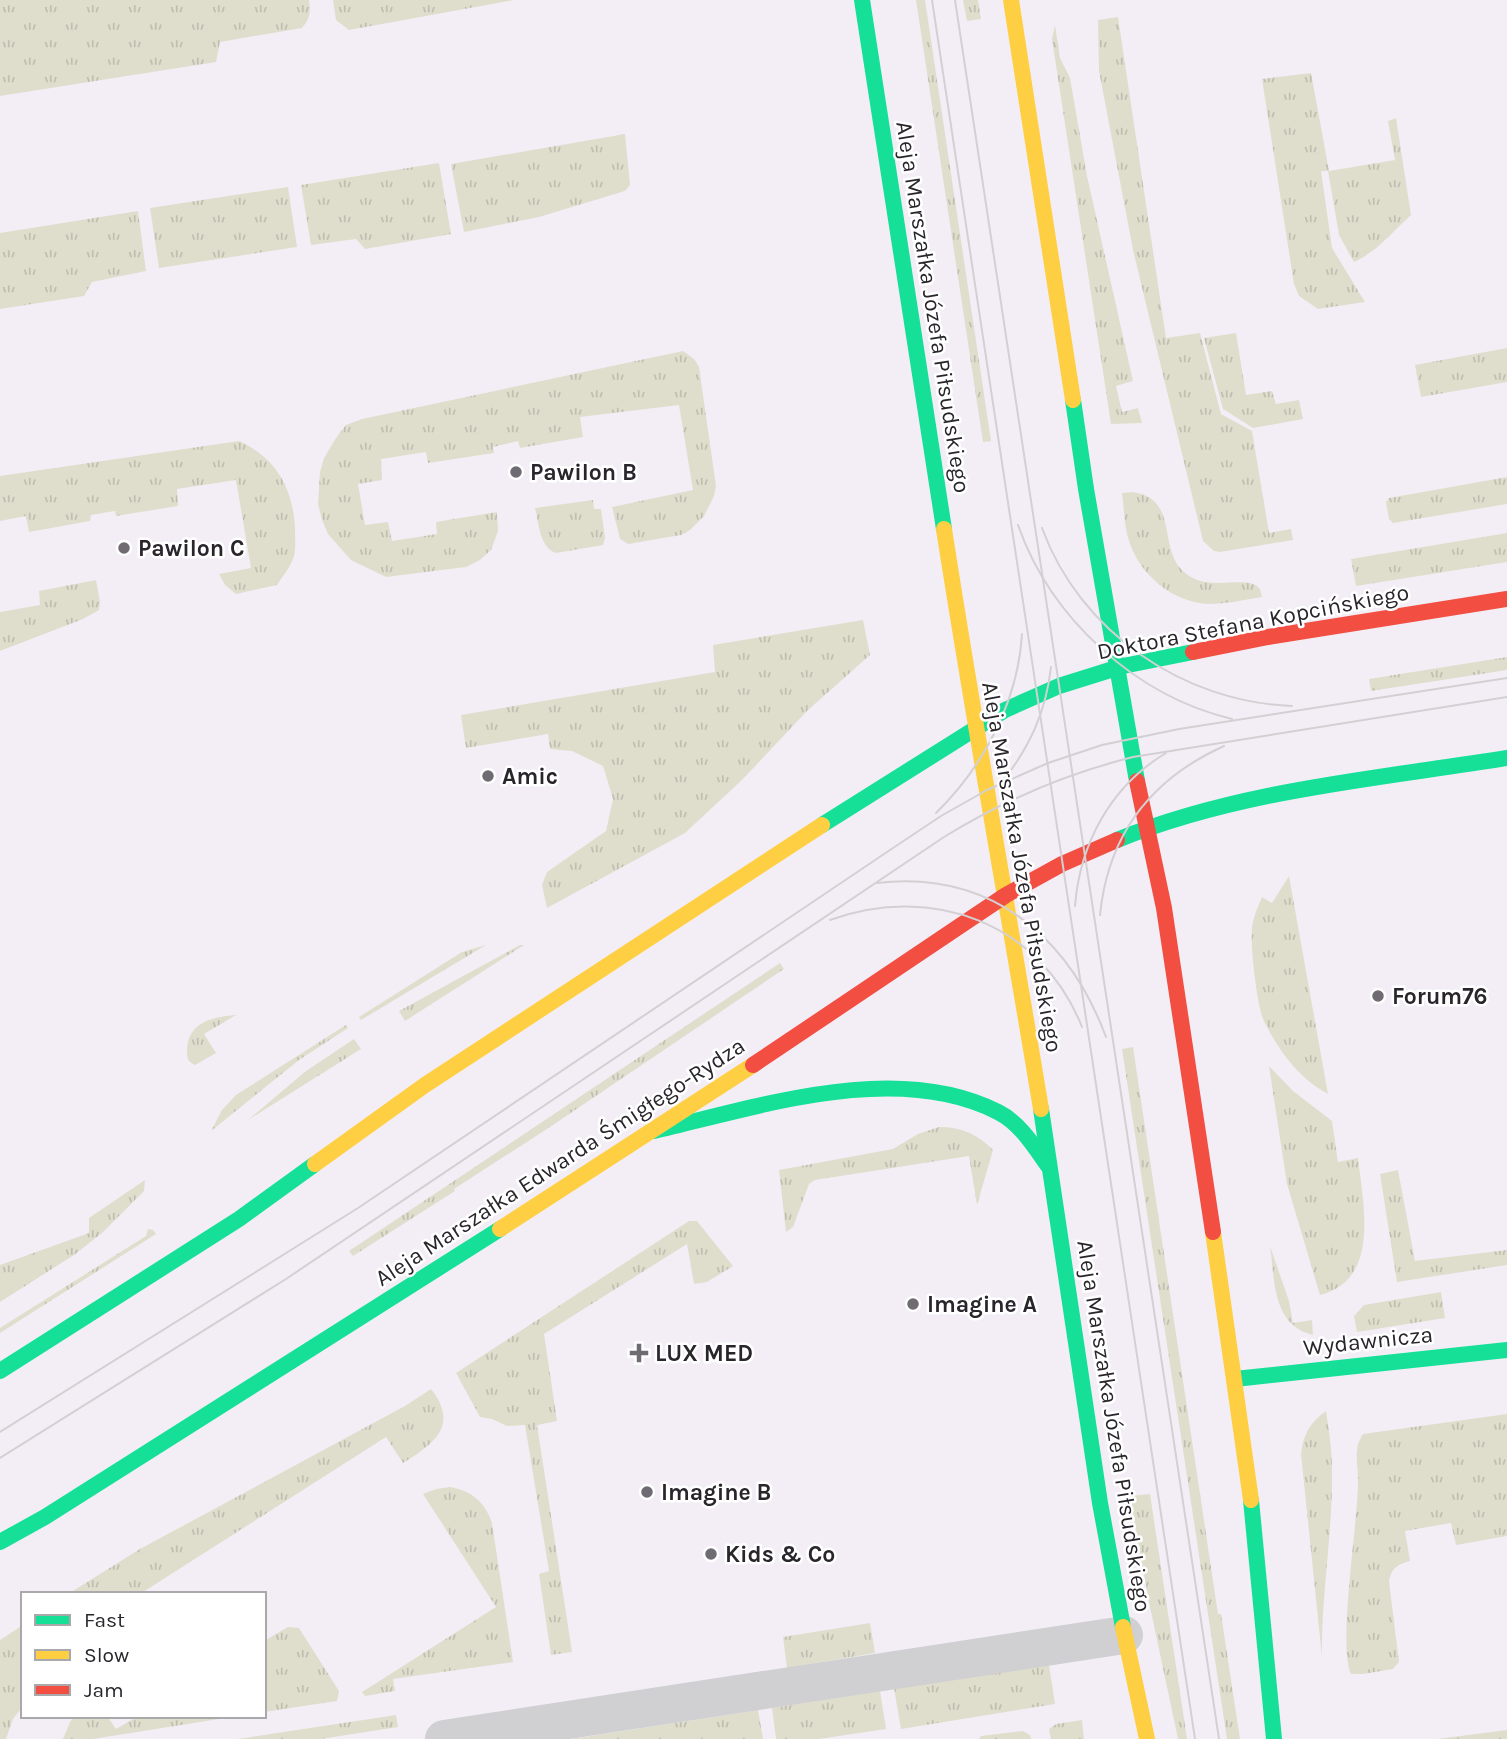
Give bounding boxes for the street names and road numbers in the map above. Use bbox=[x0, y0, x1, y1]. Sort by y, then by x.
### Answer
street label: Aleja Marszałka Józefa Piłsudskiego bbox=[890, 119, 976, 495]
street label: Doktora Stefana Kopcińskiego bbox=[1095, 578, 1411, 666]
street label: Aleja Marszałka Józefa Piłsudskiego bbox=[976, 680, 1068, 1054]
street label: Aleja Marszałka Edwarda Śmigłego-Rydza bbox=[370, 1032, 750, 1292]
street label: Aleja Marszałka Józefa Piłsudskiego bbox=[1071, 1238, 1157, 1614]
street label: Wydawnicza bbox=[1302, 1321, 1434, 1361]

